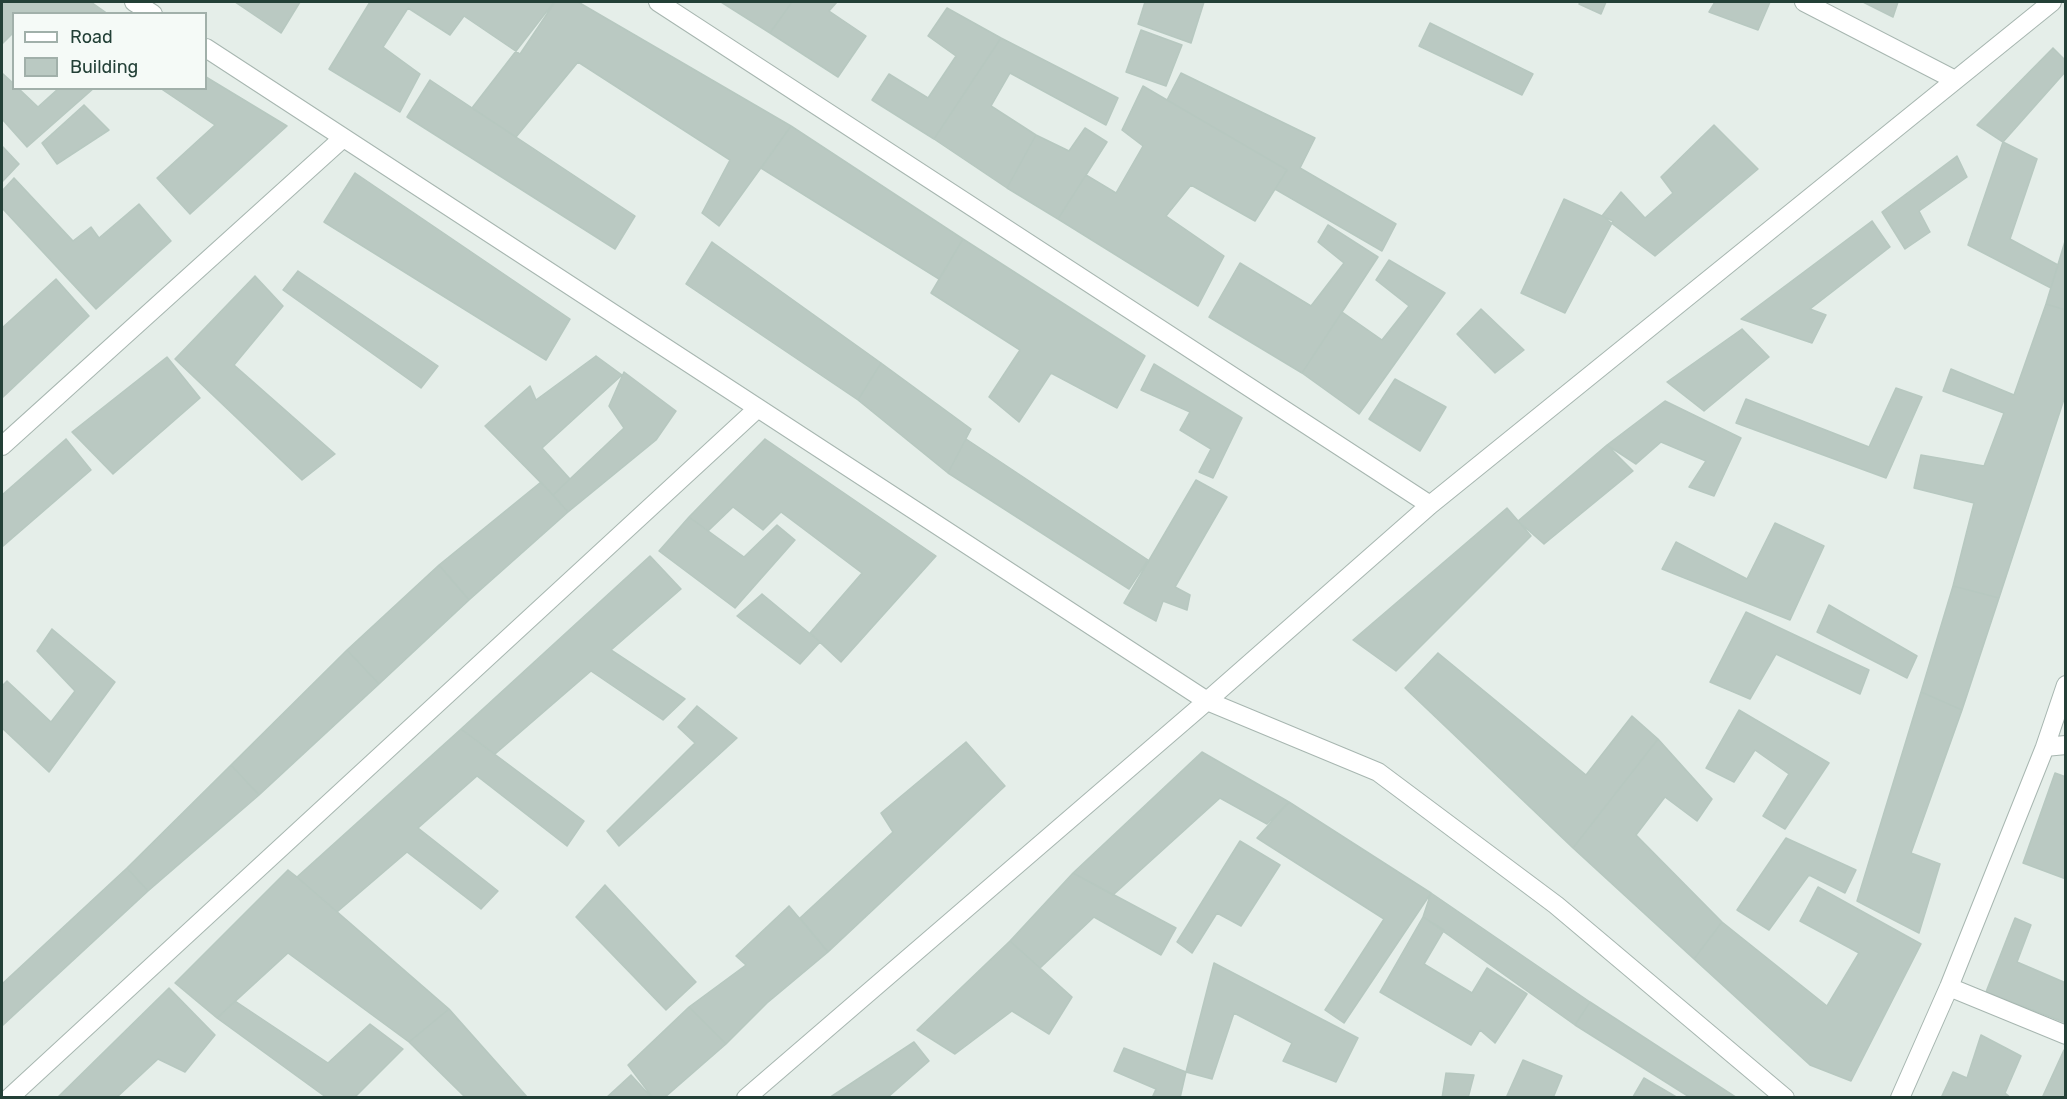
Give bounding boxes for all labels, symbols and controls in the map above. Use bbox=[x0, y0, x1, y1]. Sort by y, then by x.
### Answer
legend bbox=[12, 12, 207, 90]
text: Road bbox=[70, 26, 113, 48]
text: Building bbox=[70, 56, 138, 78]

